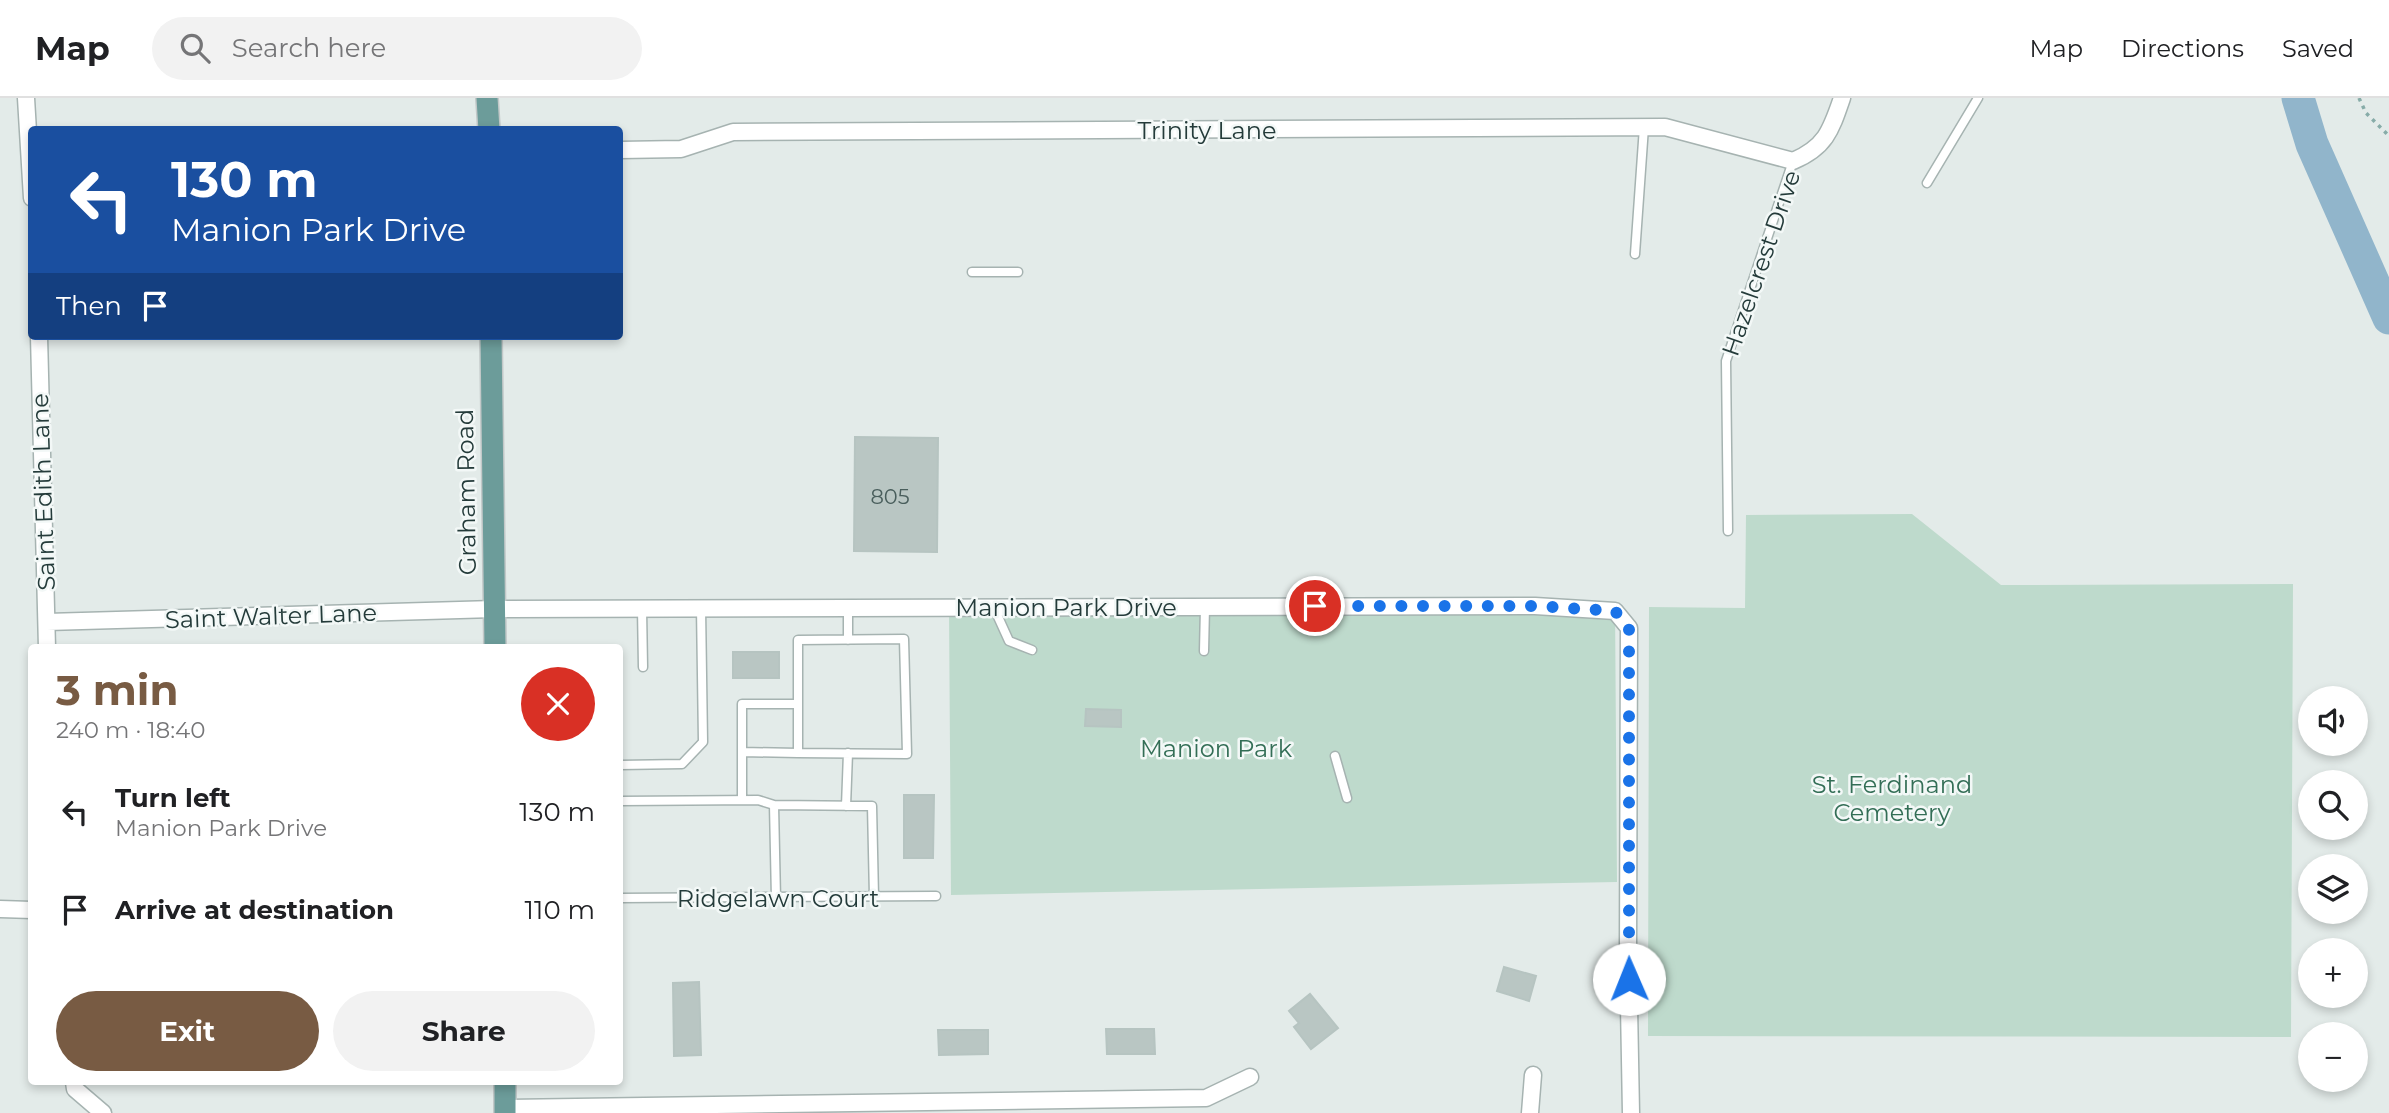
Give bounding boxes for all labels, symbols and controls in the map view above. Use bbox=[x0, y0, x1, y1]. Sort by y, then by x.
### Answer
search box bbox=[152, 17, 642, 80]
text: Map bbox=[35, 28, 110, 68]
icon: search bbox=[176, 29, 214, 67]
text: Search here bbox=[232, 32, 386, 64]
text: Map bbox=[2030, 34, 2083, 63]
text: Directions bbox=[2121, 34, 2244, 63]
text: Saved bbox=[2282, 34, 2354, 63]
street label: Trinity Lane bbox=[1137, 116, 1277, 145]
text: 130 m bbox=[171, 150, 318, 209]
icon: left bbox=[56, 154, 147, 245]
street label: Hazelcrest Drive bbox=[1716, 166, 1806, 360]
text: Manion Park Drive bbox=[171, 210, 466, 249]
icon: arrive bbox=[136, 287, 174, 325]
text: Then bbox=[56, 290, 122, 322]
street label: Saint Edith Lane bbox=[25, 393, 61, 591]
street label: Graham Road bbox=[450, 409, 482, 575]
house number: 805 bbox=[870, 484, 910, 509]
pin bbox=[1285, 576, 1345, 636]
icon: arrive bbox=[1296, 587, 1334, 625]
street label: Manion Park Drive bbox=[955, 593, 1177, 622]
street label: Saint Walter Lane bbox=[165, 598, 377, 634]
text: 3 min bbox=[56, 664, 178, 716]
button: close bbox=[521, 667, 595, 741]
map controls bbox=[2298, 686, 2368, 1092]
button: sound bbox=[2298, 686, 2368, 756]
text: 240 m · 18:40 bbox=[56, 716, 206, 744]
park label: Manion Park bbox=[1140, 734, 1293, 763]
park label: St. Ferdinand Cemetery bbox=[1812, 770, 1972, 827]
button: search bbox=[2298, 770, 2368, 840]
text: Turn left bbox=[115, 782, 231, 814]
icon: left bbox=[56, 793, 94, 831]
text: 130 m bbox=[519, 796, 595, 828]
text: Manion Park Drive bbox=[115, 814, 327, 842]
button: layers bbox=[2298, 854, 2368, 924]
street label: Ridgelawn Court bbox=[677, 884, 879, 913]
icon: arrive bbox=[56, 891, 94, 929]
text: Arrive at destination bbox=[115, 894, 394, 926]
text: 110 m bbox=[525, 894, 595, 926]
button: + bbox=[2298, 938, 2368, 1008]
position arrow bbox=[1592, 942, 1666, 1016]
button: Exit bbox=[56, 991, 319, 1071]
button: Share bbox=[333, 991, 595, 1071]
button: − bbox=[2298, 1022, 2368, 1092]

